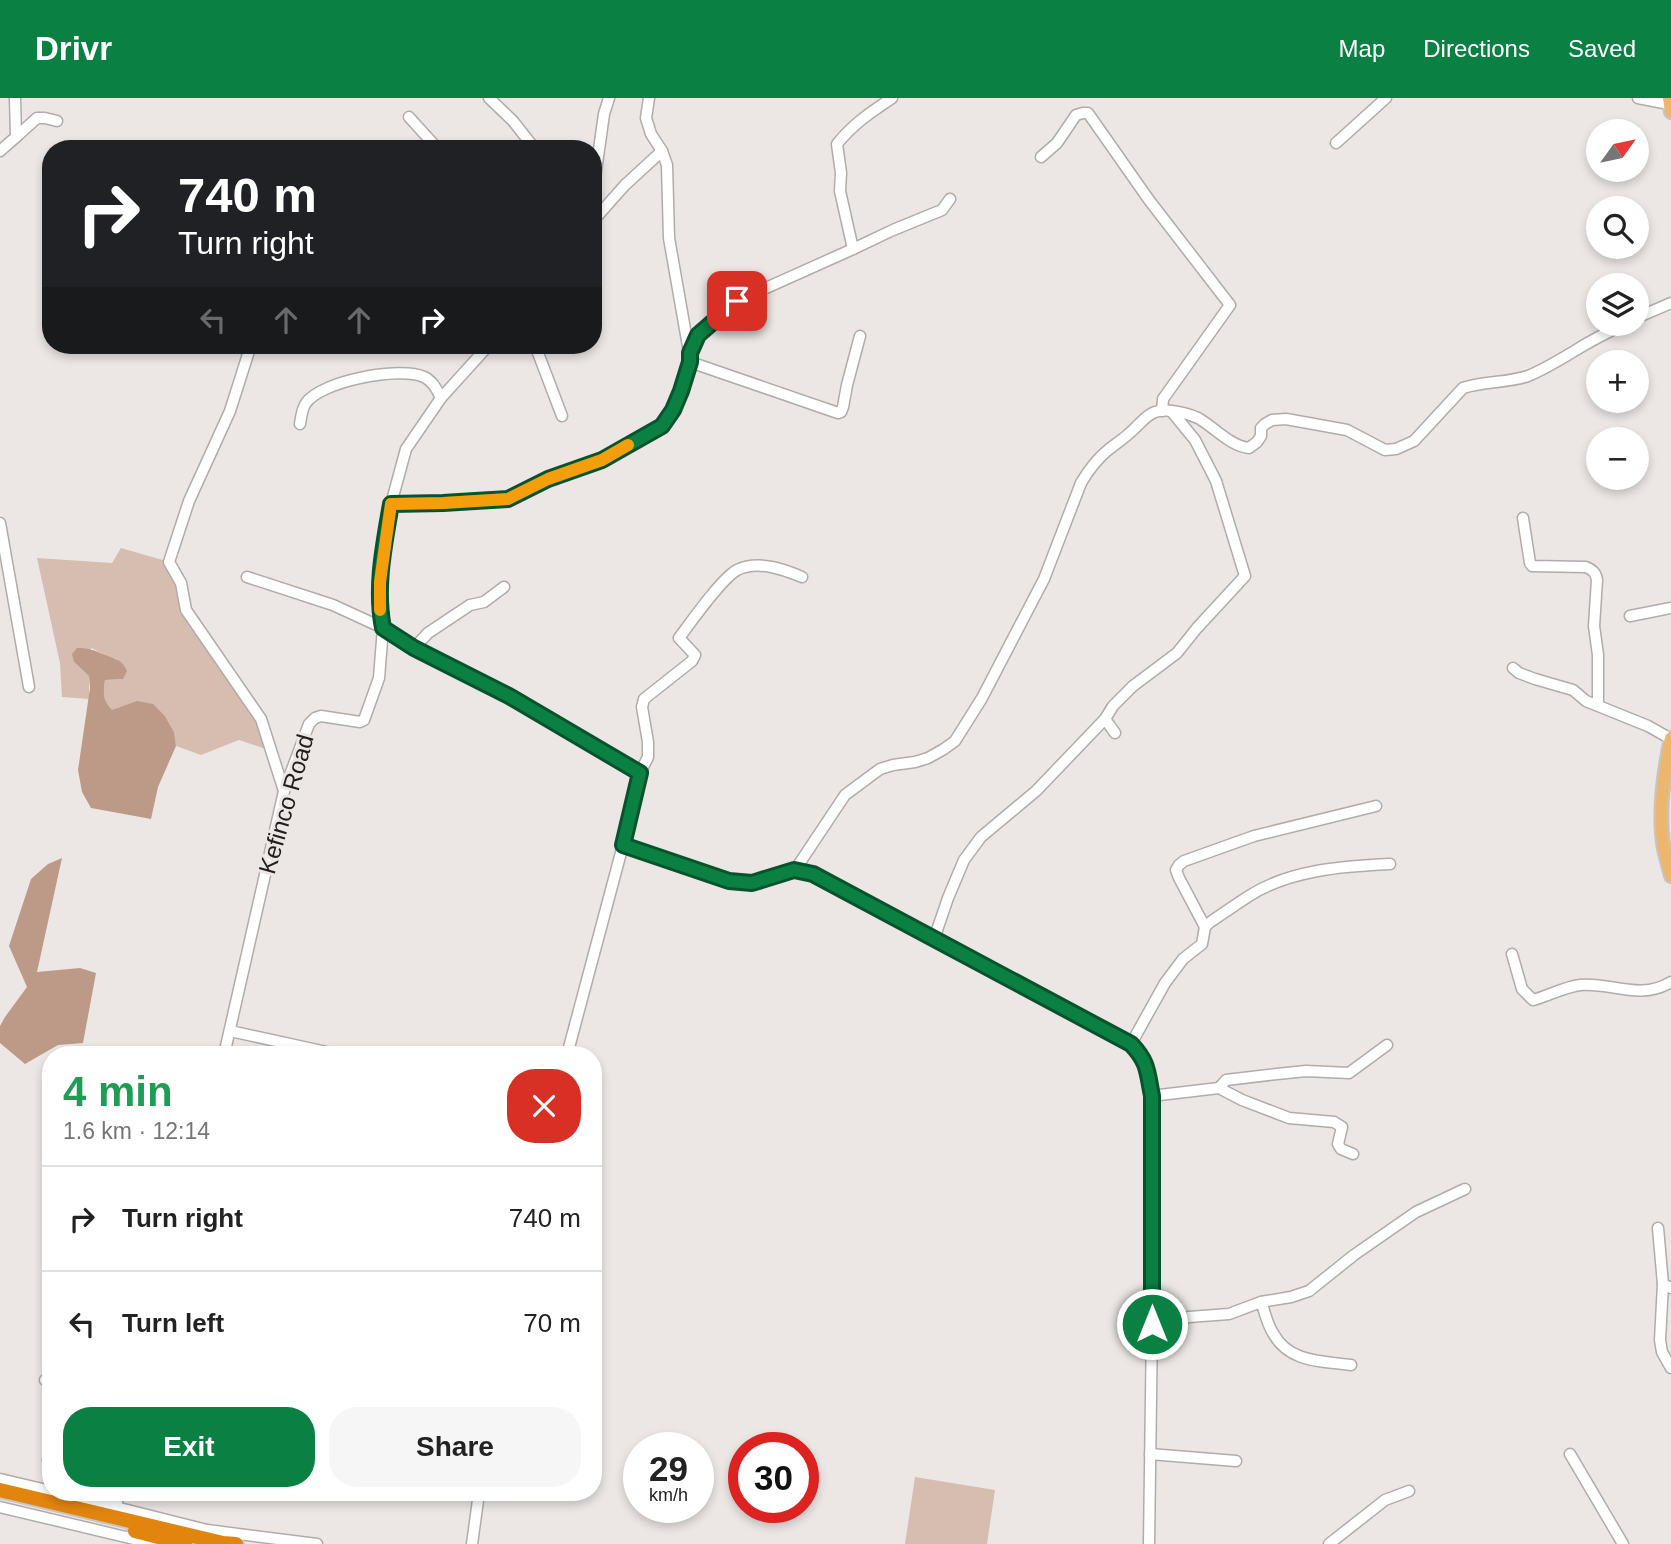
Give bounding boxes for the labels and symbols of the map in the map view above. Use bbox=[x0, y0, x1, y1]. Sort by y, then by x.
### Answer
north arrow bbox=[1586, 119, 1648, 182]
pin bbox=[707, 271, 767, 331]
street label: Kefinco Road bbox=[253, 731, 319, 877]
position arrow bbox=[1115, 1287, 1189, 1361]
speed limit sign: 30 bbox=[728, 1432, 819, 1523]

